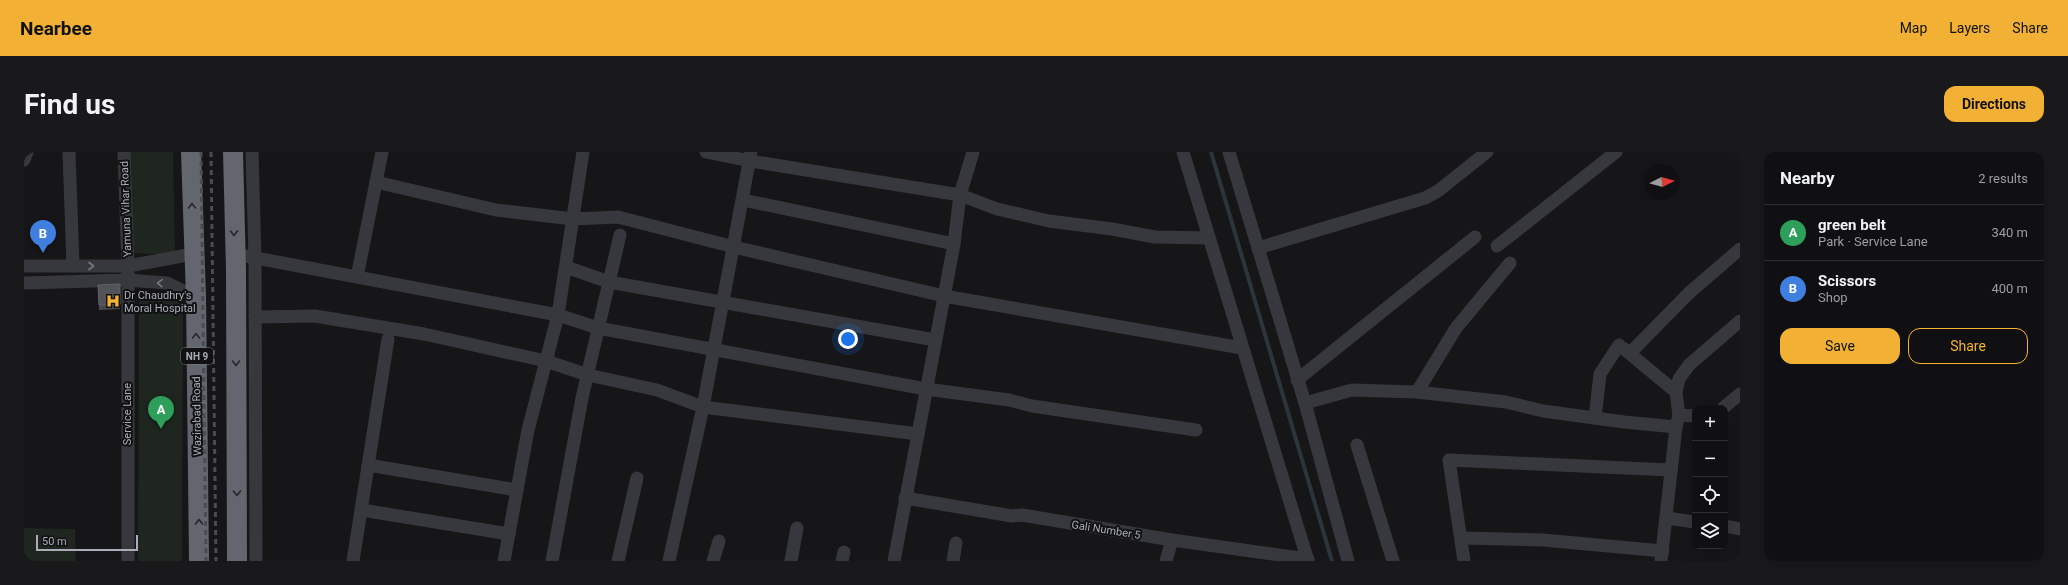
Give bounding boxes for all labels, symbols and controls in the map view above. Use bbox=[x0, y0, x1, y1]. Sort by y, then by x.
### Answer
text: Nearbee bbox=[20, 17, 92, 40]
text: Map bbox=[1900, 20, 1927, 36]
text: Layers bbox=[1949, 20, 1990, 36]
text: Share bbox=[2012, 20, 2048, 36]
button: Directions bbox=[1944, 86, 2044, 122]
text: Find us bbox=[24, 88, 115, 121]
street label: Yamuna Vihar Road bbox=[118, 161, 134, 257]
north arrow bbox=[1644, 164, 1680, 200]
text: Nearby bbox=[1780, 168, 1835, 188]
text: 2 results bbox=[1978, 171, 2028, 186]
one-way arrow bbox=[188, 203, 196, 209]
text: green belt bbox=[1818, 216, 1886, 234]
pin: B bbox=[30, 220, 56, 253]
text: A bbox=[1789, 225, 1797, 240]
text: 340 m bbox=[1991, 225, 2028, 240]
one-way arrow bbox=[230, 230, 239, 236]
text: Park · Service Lane bbox=[1818, 234, 1928, 249]
one-way arrow bbox=[88, 262, 94, 270]
text: Scissors bbox=[1818, 272, 1876, 290]
one-way arrow bbox=[157, 278, 163, 287]
text: B bbox=[1789, 281, 1797, 296]
text: 400 m bbox=[1991, 281, 2028, 296]
place label: Dr Chaudhry's Moral Hospital bbox=[124, 289, 196, 315]
text: Shop bbox=[1818, 290, 1848, 305]
hospital icon: Dr Chaudhry's Moral Hospital bbox=[105, 293, 121, 309]
button: Save bbox=[1780, 328, 1900, 364]
button: Share bbox=[1908, 328, 2028, 364]
your location bbox=[838, 329, 858, 349]
one-way arrow bbox=[192, 333, 200, 339]
road number: NH 9 bbox=[181, 348, 213, 364]
one-way arrow bbox=[232, 360, 240, 366]
street label: Wazirabad Road bbox=[190, 376, 204, 456]
street label: Service Lane bbox=[121, 383, 134, 445]
pin: A bbox=[148, 396, 174, 429]
map controls bbox=[1692, 405, 1728, 549]
button: + bbox=[1692, 405, 1728, 441]
button: − bbox=[1692, 441, 1728, 477]
button: locate bbox=[1692, 477, 1728, 513]
one-way arrow bbox=[233, 490, 241, 496]
button: layers bbox=[1692, 513, 1728, 549]
street label: Gali Number 5 bbox=[1071, 518, 1141, 542]
one-way arrow bbox=[194, 519, 203, 525]
scale bar bbox=[36, 533, 138, 552]
text: 50 m bbox=[42, 535, 67, 548]

